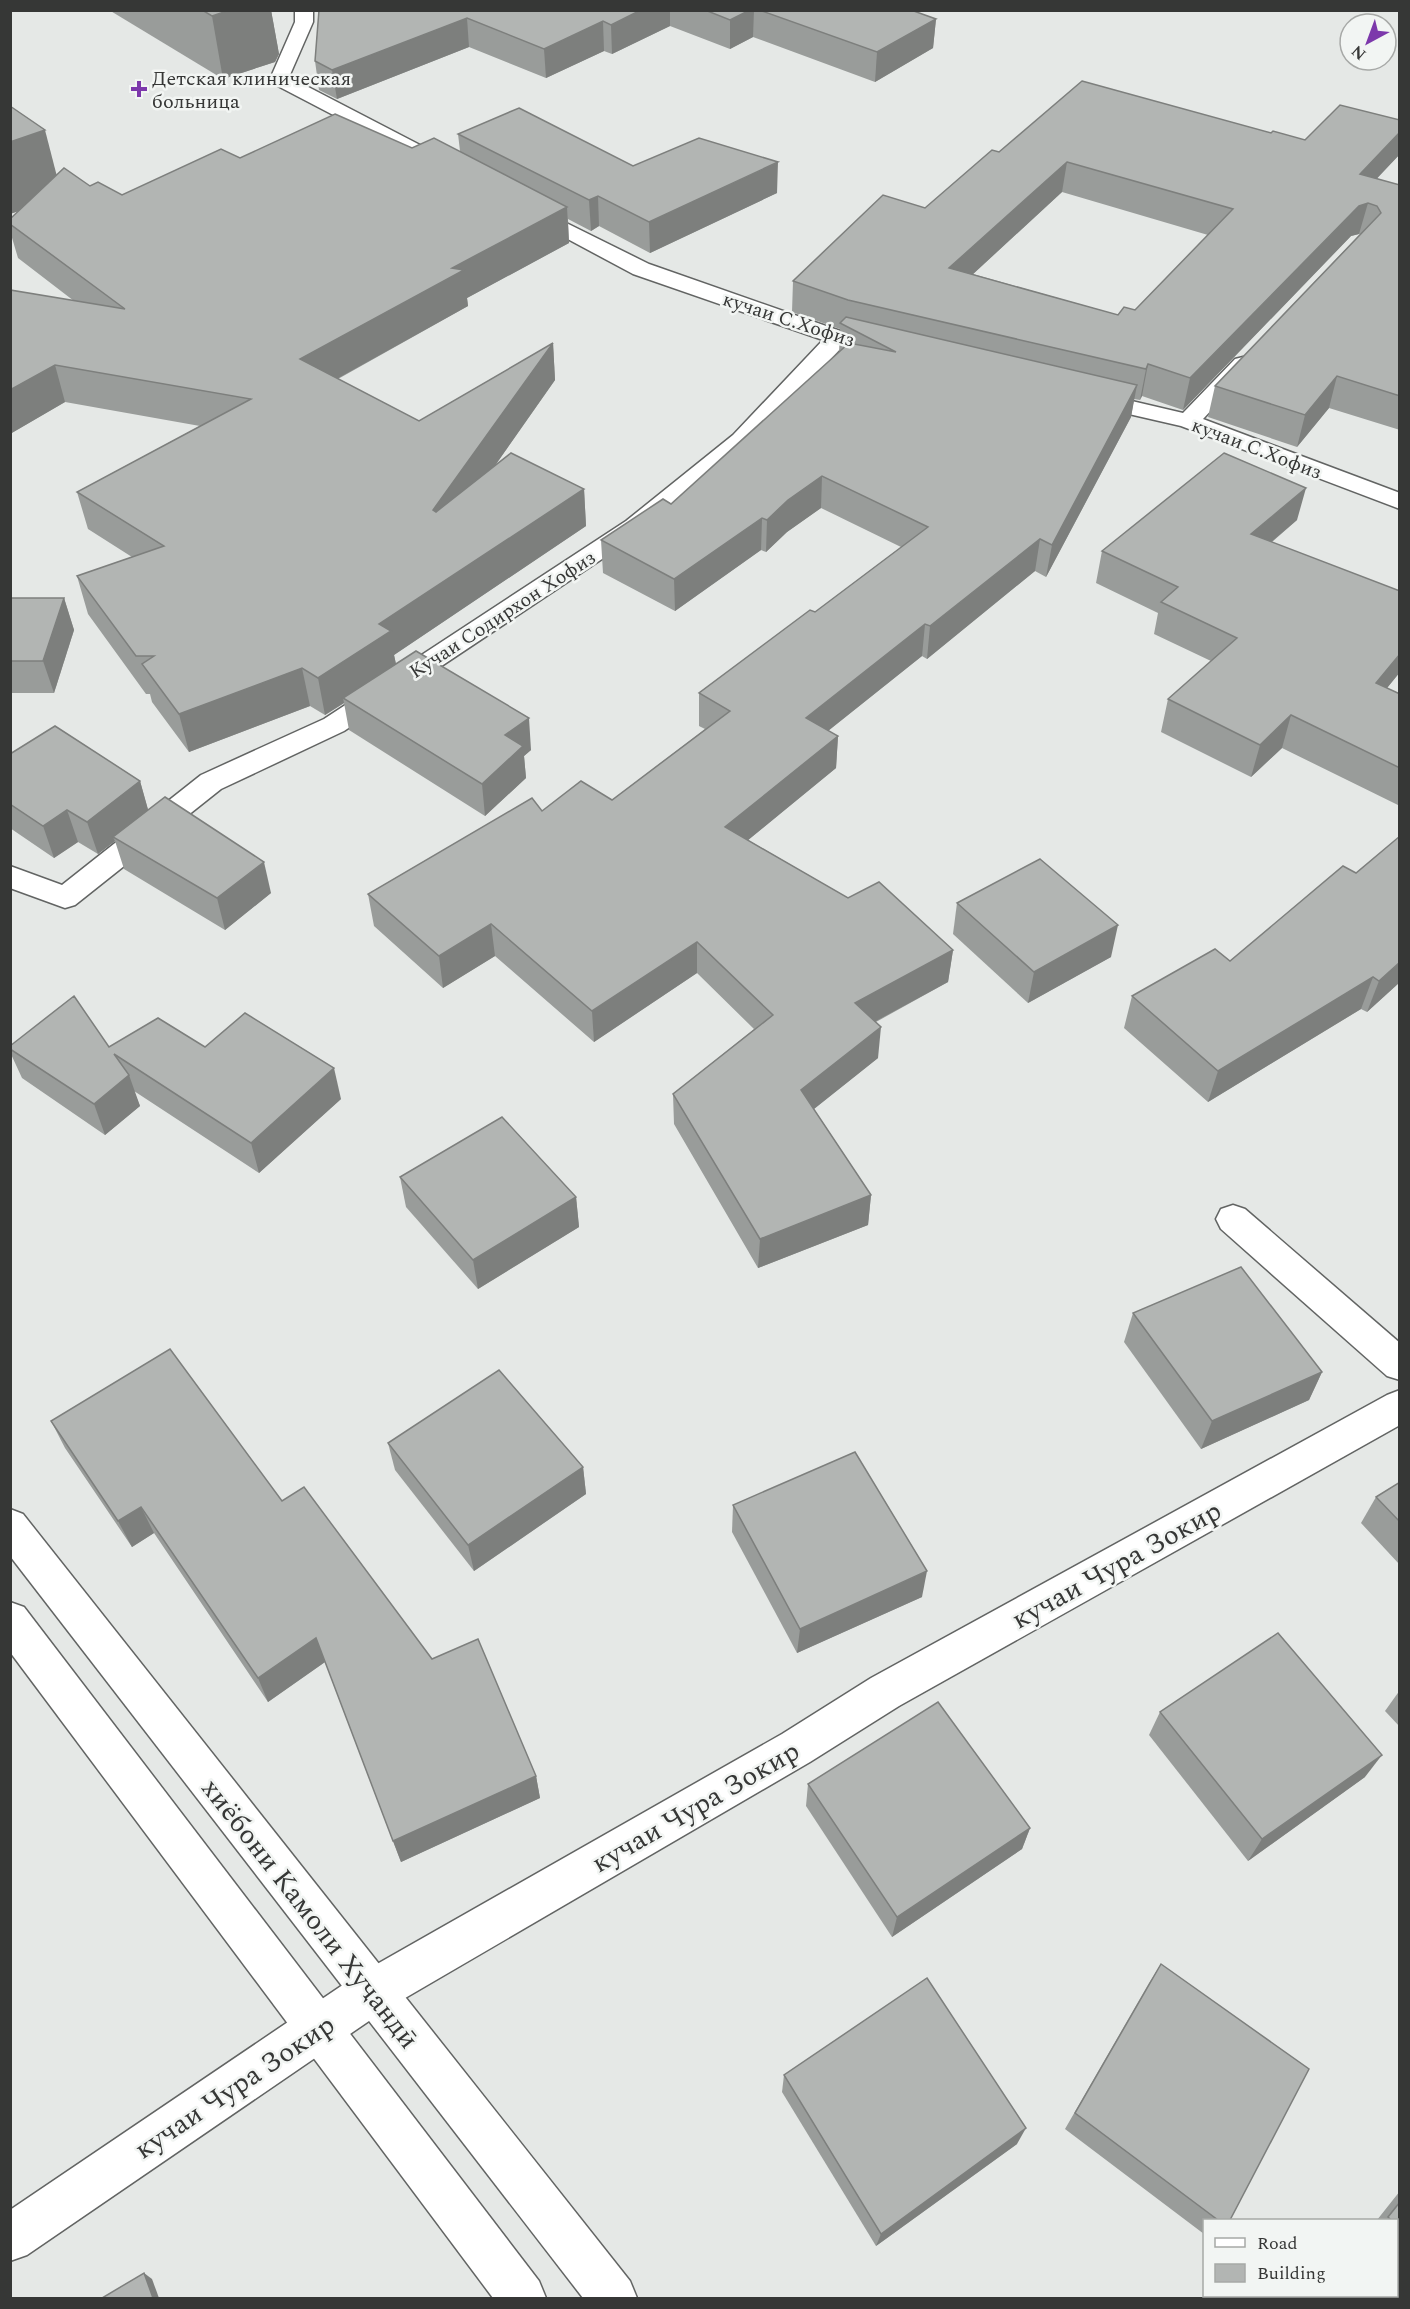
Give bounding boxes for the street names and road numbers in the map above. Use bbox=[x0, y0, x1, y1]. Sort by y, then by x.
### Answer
street label: кучаи С.Хофиз bbox=[719, 284, 859, 355]
street label: кучаи С.Хофиз bbox=[1187, 410, 1326, 488]
street label: Кучаи Содирхон Хофиз bbox=[403, 543, 602, 687]
street label: кучаи Чура Зокир bbox=[1004, 1490, 1230, 1641]
street label: кучаи Чура Зокир bbox=[584, 1730, 808, 1885]
street label: хиёбони Камоли Хуҷандӣ bbox=[190, 1769, 429, 2058]
street label: кучаи Чура Зокир bbox=[126, 2004, 344, 2171]

